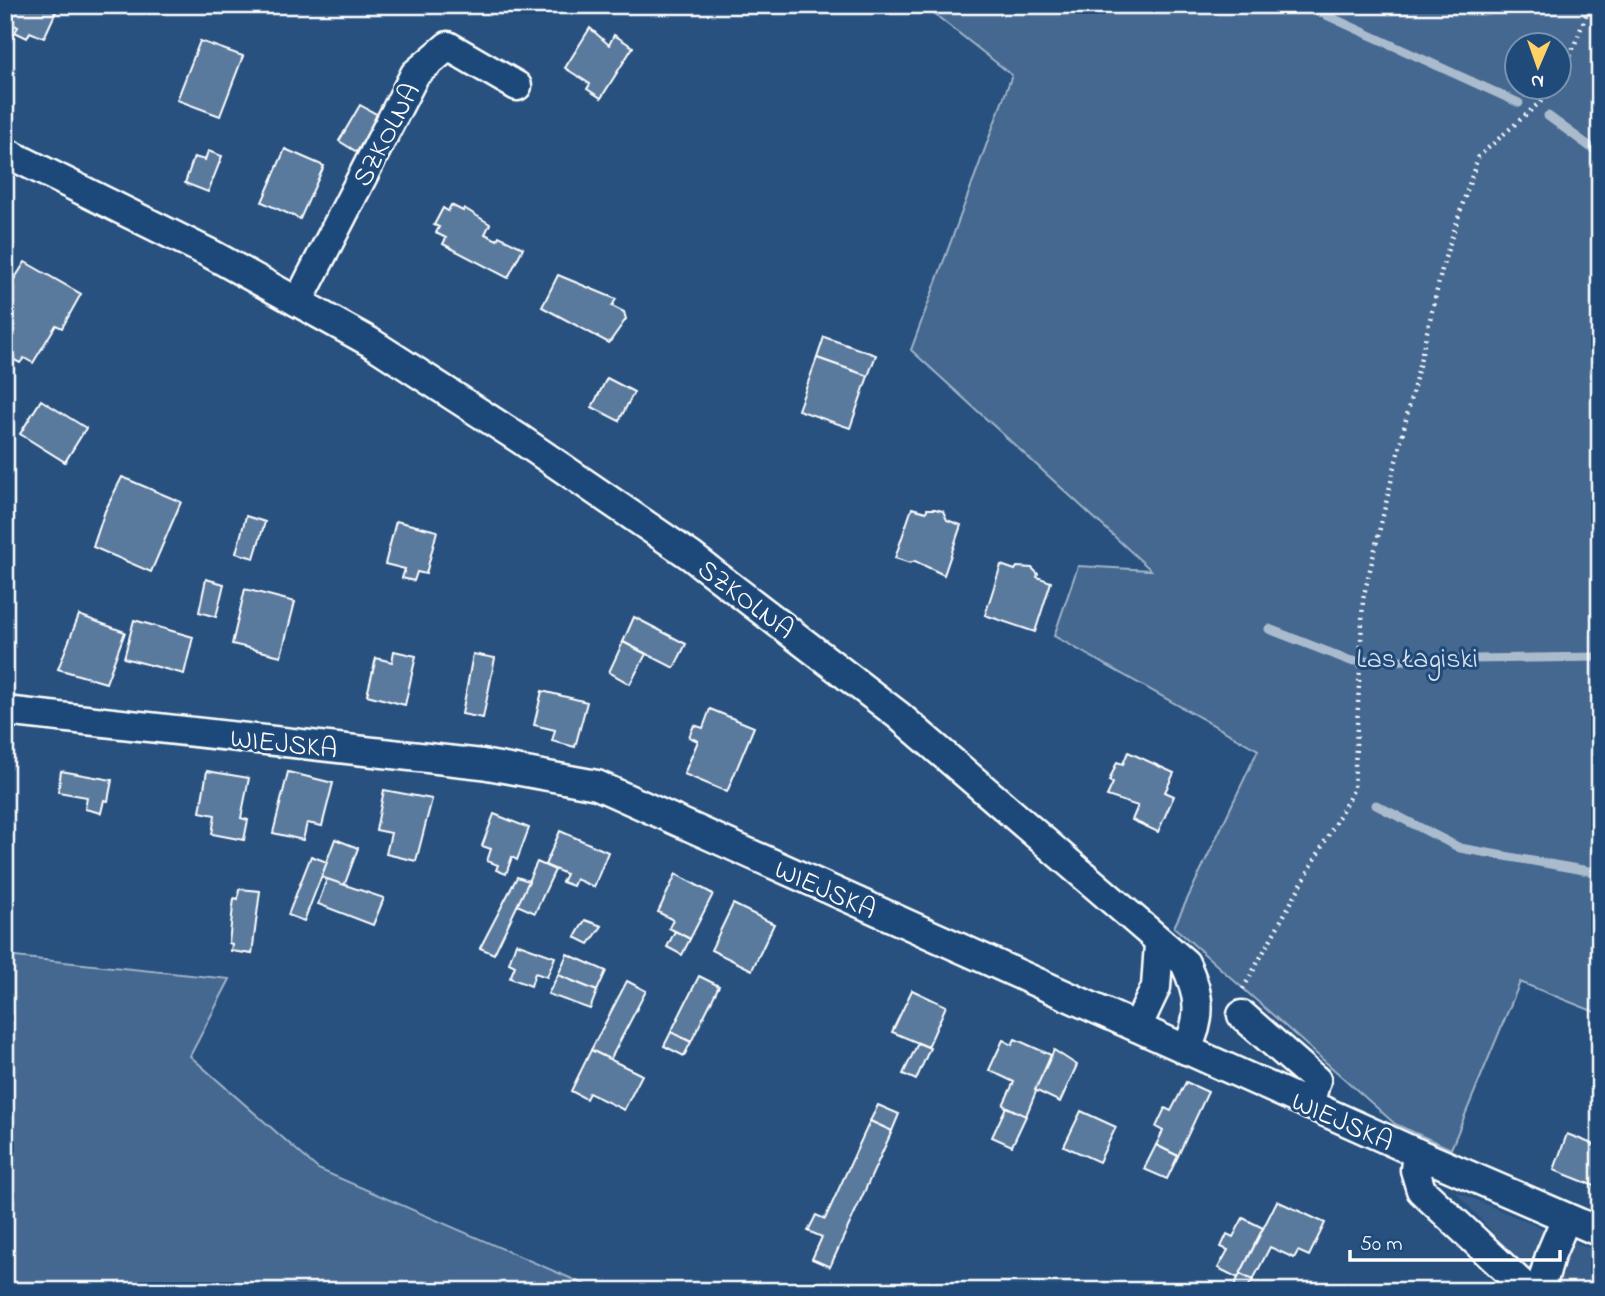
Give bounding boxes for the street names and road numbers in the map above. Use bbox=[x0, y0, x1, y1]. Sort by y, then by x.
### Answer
street label: SZKOLNA bbox=[344, 76, 433, 195]
street label: SZKOLNA bbox=[688, 551, 802, 651]
street label: WIEJSKA bbox=[228, 719, 339, 771]
street label: WIEJSKA bbox=[767, 851, 882, 932]
street label: WIEJSKA bbox=[1284, 1083, 1399, 1164]

